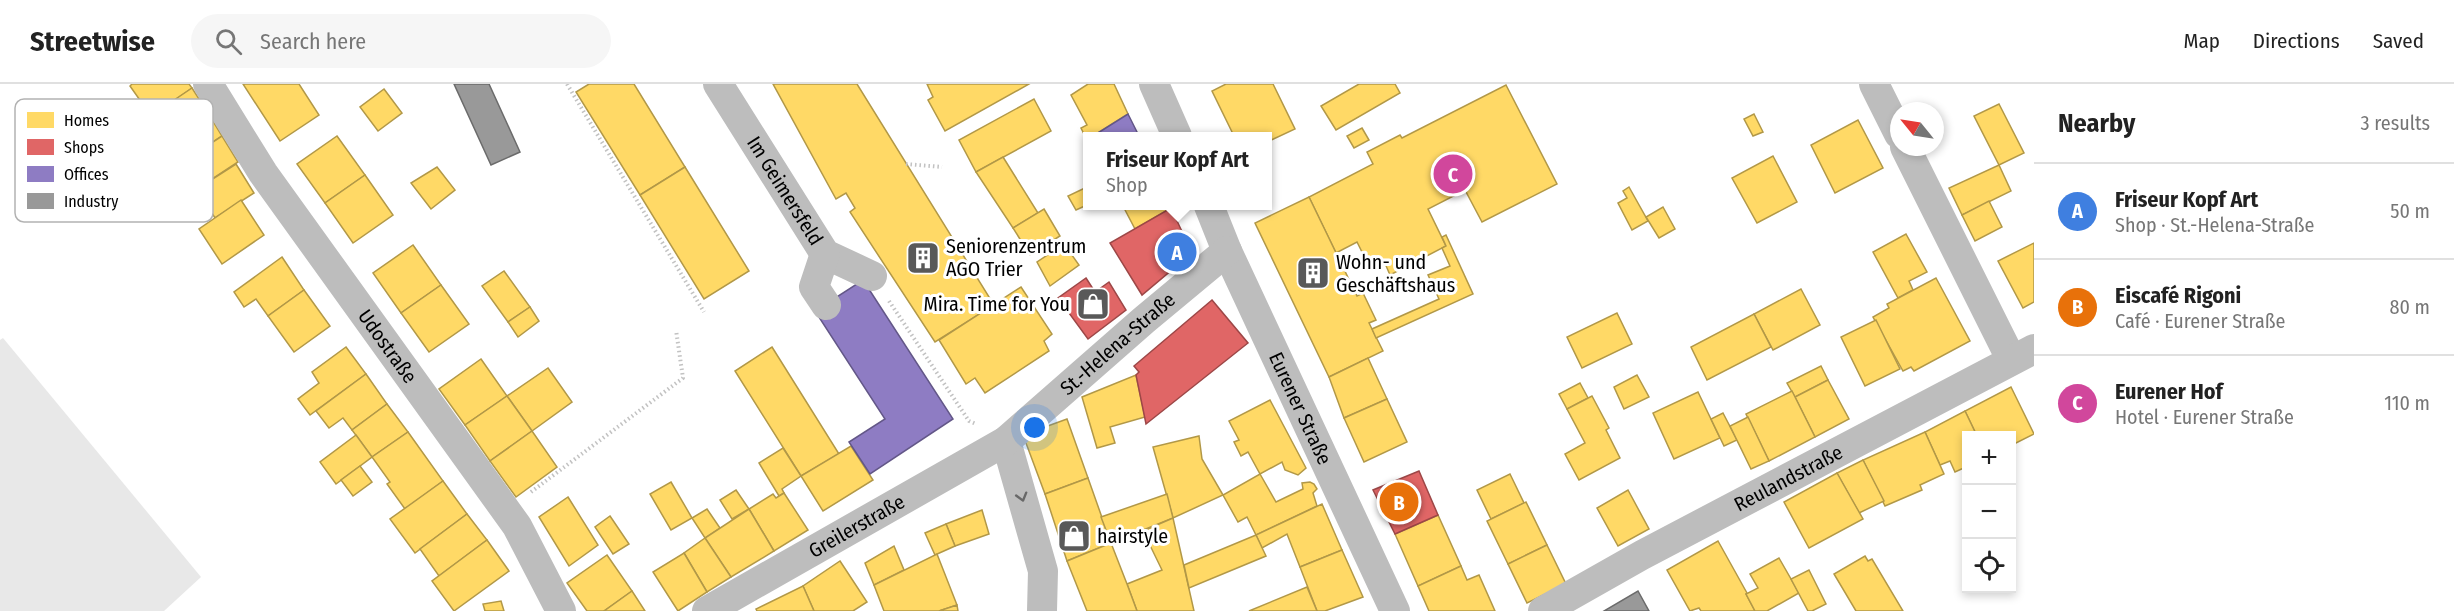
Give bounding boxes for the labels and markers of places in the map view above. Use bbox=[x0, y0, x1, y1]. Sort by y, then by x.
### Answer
pin: C bbox=[1434, 152, 1472, 196]
pin: A bbox=[1158, 230, 1196, 274]
place label: Seniorenzentrum AGO Trier bbox=[946, 234, 1086, 281]
building icon: Seniorenzentrum AGO Trier bbox=[905, 240, 941, 276]
place label: Wohn- und Geschäftshaus bbox=[1336, 250, 1455, 297]
building icon: Wohn- und Geschäftshaus bbox=[1295, 255, 1331, 291]
shop icon: Mira. Time for You bbox=[1075, 286, 1111, 322]
place label: Mira. Time for You bbox=[924, 292, 1070, 316]
pin: B bbox=[1380, 480, 1418, 524]
shop icon: hairstyle bbox=[1056, 518, 1092, 554]
place label: hairstyle bbox=[1097, 524, 1168, 548]

